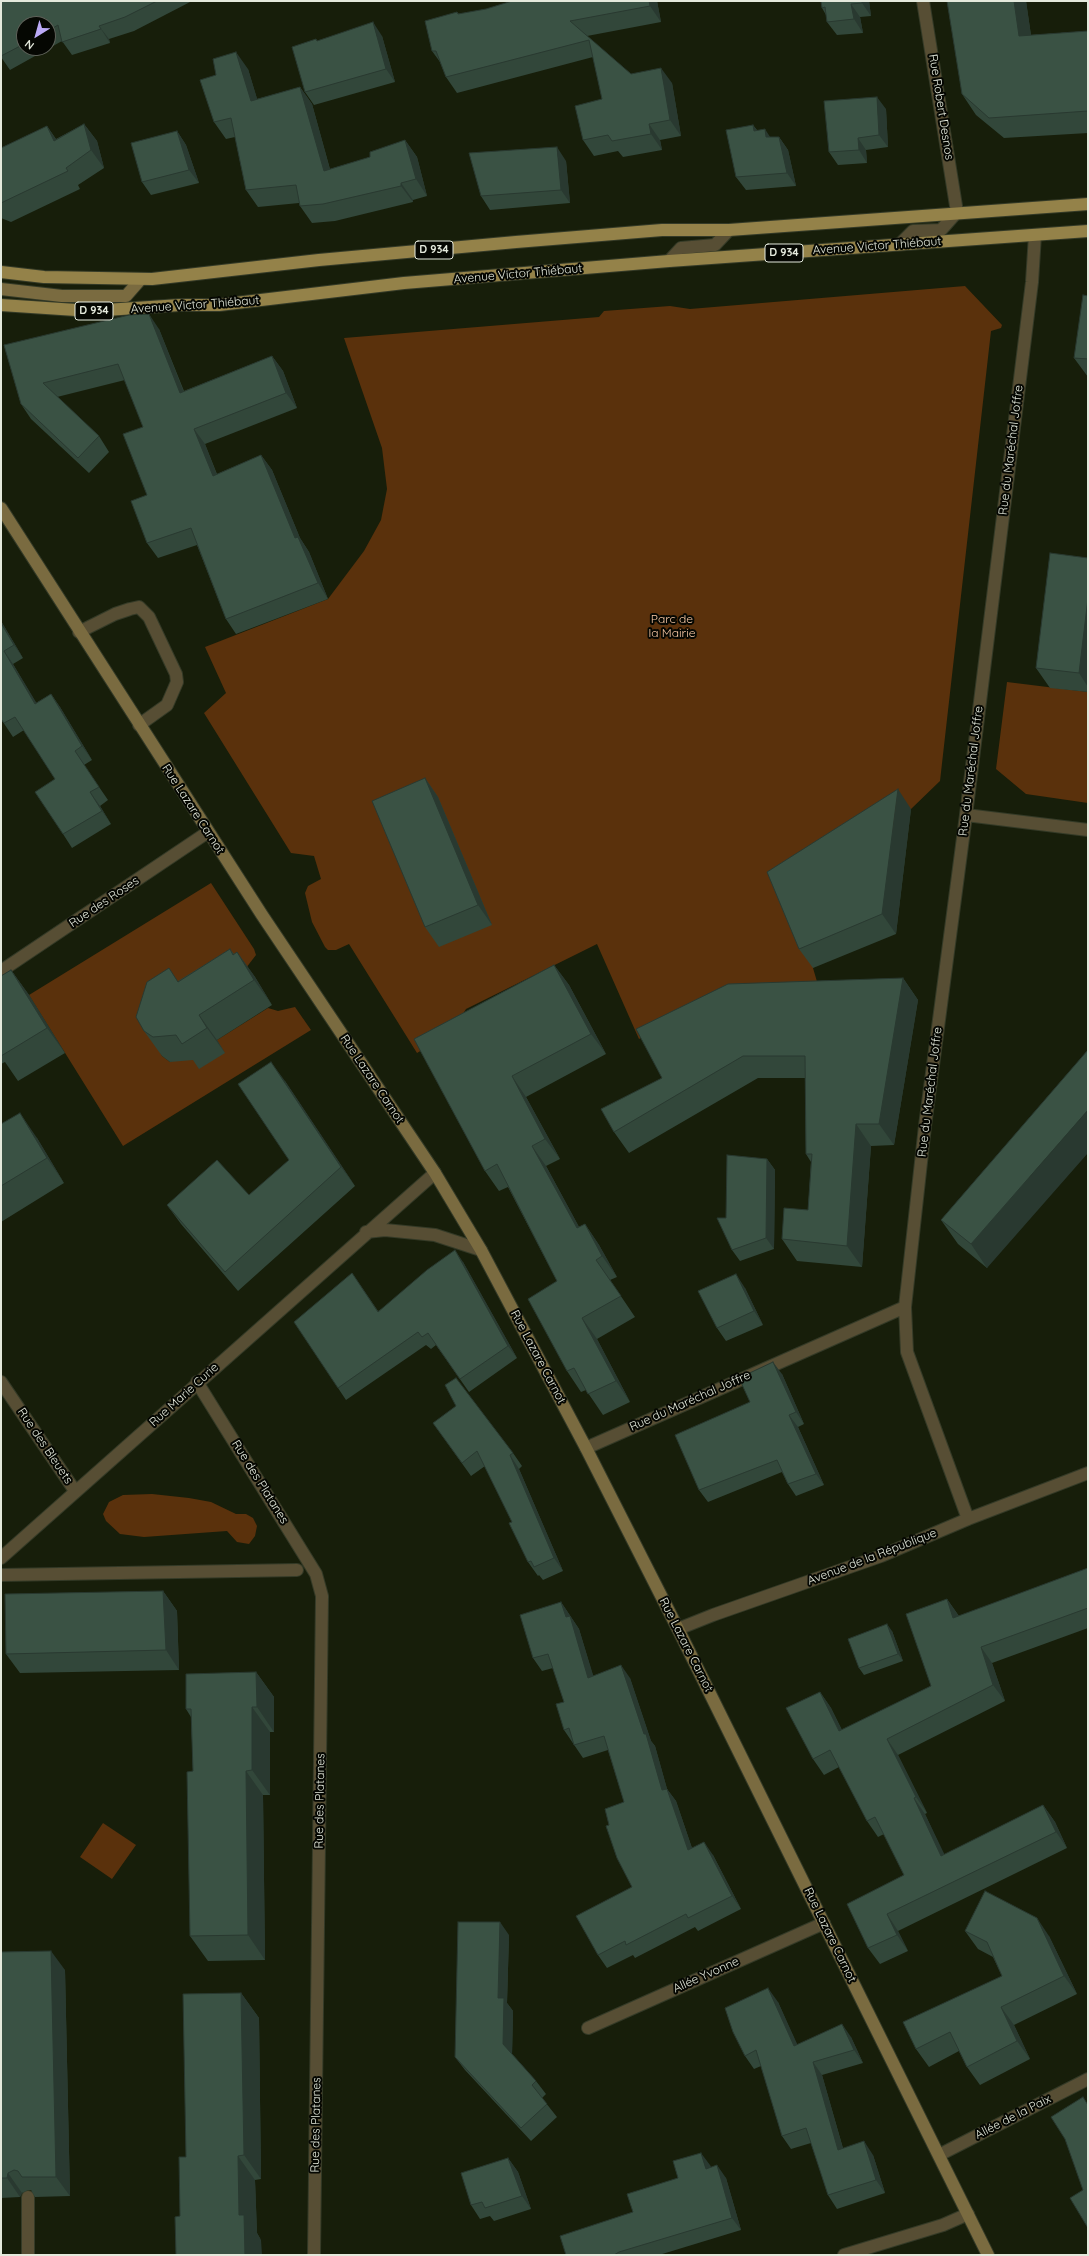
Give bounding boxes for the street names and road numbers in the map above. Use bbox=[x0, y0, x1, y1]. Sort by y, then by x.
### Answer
street label: Rue Robert Desnos bbox=[926, 53, 956, 161]
street label: Avenue Victor Thiébaut bbox=[812, 234, 942, 258]
road number: D 934 bbox=[415, 241, 453, 259]
road number: D 934 bbox=[765, 244, 803, 262]
street label: Avenue Victor Thiébaut bbox=[453, 261, 583, 287]
street label: Avenue Victor Thiébaut bbox=[130, 293, 260, 317]
road number: D 934 bbox=[75, 302, 113, 320]
street label: Rue du Maréchal Joffre bbox=[996, 384, 1026, 516]
street label: Rue du Maréchal Joffre bbox=[956, 705, 986, 837]
street label: Rue Lazare Carnot bbox=[159, 762, 227, 856]
street label: Rue des Roses bbox=[66, 873, 142, 931]
street label: Rue du Maréchal Joffre bbox=[915, 1026, 945, 1158]
street label: Rue Lazare Carnot bbox=[337, 1032, 407, 1126]
street label: Rue Lazare Carnot bbox=[507, 1308, 569, 1406]
street label: Rue Marie Curie bbox=[147, 1360, 221, 1430]
street label: Rue du Maréchal Joffre bbox=[627, 1368, 753, 1434]
street label: Rue des Bleuets bbox=[14, 1405, 76, 1487]
street label: Rue des Platanes bbox=[229, 1438, 291, 1526]
street label: Avenue de la République bbox=[805, 1526, 939, 1588]
street label: Rue Lazare Carnot bbox=[656, 1595, 716, 1695]
street label: Rue des Platanes bbox=[312, 1753, 328, 1849]
street label: Rue Lazare Carnot bbox=[801, 1885, 859, 1985]
street label: Allée Yvonne bbox=[671, 1954, 741, 1996]
street label: Rue des Platanes bbox=[308, 2077, 324, 2173]
street label: Allée de la Paix bbox=[973, 2092, 1053, 2142]

